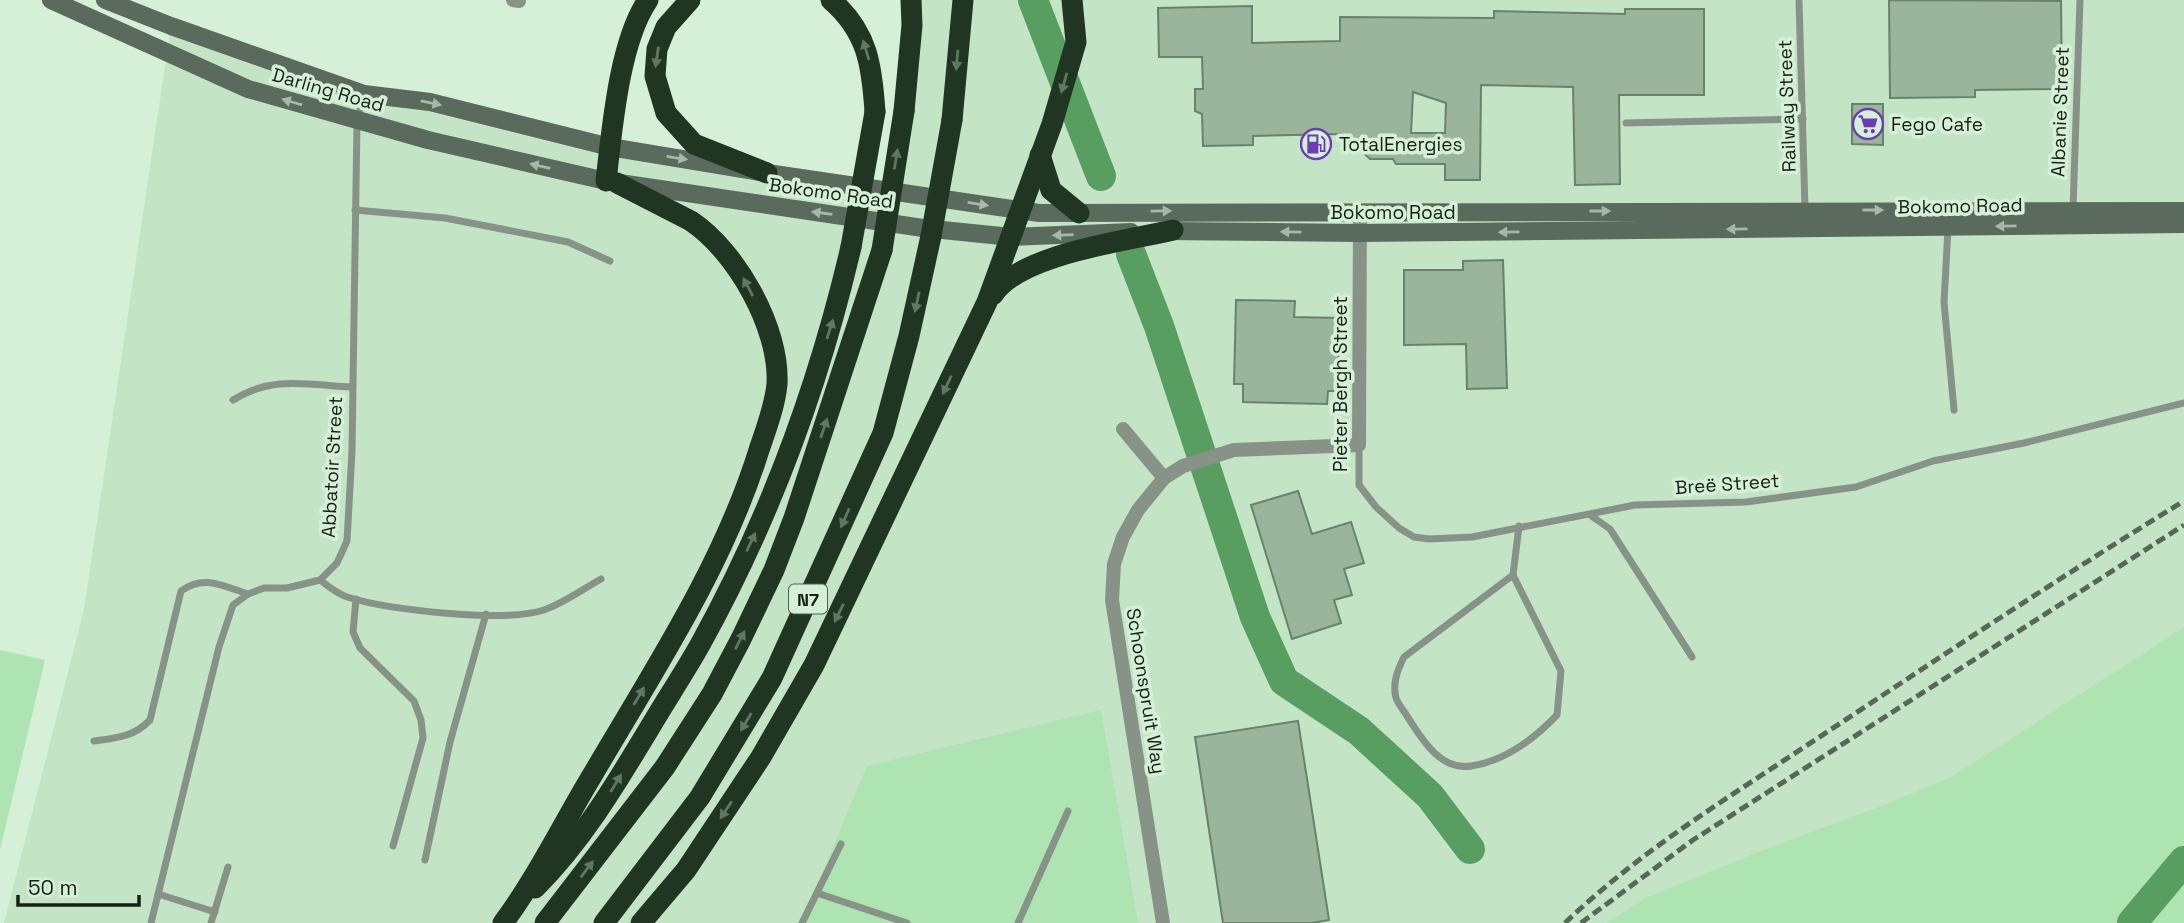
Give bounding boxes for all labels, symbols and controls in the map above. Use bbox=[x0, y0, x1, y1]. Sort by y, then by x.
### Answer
one-way arrow bbox=[861, 39, 871, 60]
street label: Railway Street bbox=[1772, 39, 1802, 173]
one-way arrow bbox=[651, 46, 662, 68]
street label: Albanie Street bbox=[2045, 46, 2075, 178]
one-way arrow bbox=[951, 49, 962, 71]
street label: Darling Road bbox=[269, 62, 387, 118]
one-way arrow bbox=[1059, 73, 1069, 94]
one-way arrow bbox=[281, 96, 302, 106]
one-way arrow bbox=[420, 98, 442, 109]
supermarket icon: Fego Cafe bbox=[1851, 107, 1885, 141]
place label: Fego Cafe bbox=[1891, 112, 1983, 137]
fuel station icon: TotalEnergies bbox=[1299, 127, 1333, 161]
place label: TotalEnergies bbox=[1339, 132, 1462, 157]
one-way arrow bbox=[891, 147, 902, 169]
one-way arrow bbox=[666, 153, 688, 164]
one-way arrow bbox=[529, 160, 551, 171]
street label: Bokomo Road bbox=[767, 172, 895, 214]
street label: Bokomo Road bbox=[1897, 192, 2023, 220]
one-way arrow bbox=[967, 199, 989, 210]
street label: Bokomo Road bbox=[1330, 200, 1456, 225]
one-way arrow bbox=[1863, 204, 1885, 216]
one-way arrow bbox=[1151, 205, 1173, 217]
one-way arrow bbox=[1589, 205, 1611, 217]
one-way arrow bbox=[811, 207, 833, 218]
one-way arrow bbox=[1994, 220, 2016, 232]
one-way arrow bbox=[1725, 224, 1747, 235]
one-way arrow bbox=[1279, 226, 1301, 238]
one-way arrow bbox=[1498, 226, 1520, 238]
one-way arrow bbox=[1052, 229, 1074, 240]
one-way arrow bbox=[742, 277, 754, 296]
one-way arrow bbox=[911, 291, 922, 313]
street label: Pieter Bergh Street bbox=[1328, 296, 1353, 472]
one-way arrow bbox=[826, 318, 836, 339]
one-way arrow bbox=[941, 375, 953, 395]
street label: Abbatoir Street bbox=[316, 396, 348, 538]
one-way arrow bbox=[819, 418, 830, 439]
street label: Breë Street bbox=[1674, 468, 1780, 500]
one-way arrow bbox=[839, 507, 850, 528]
one-way arrow bbox=[745, 532, 757, 552]
road number: N7 bbox=[789, 584, 827, 614]
one-way arrow bbox=[834, 603, 845, 623]
street label: Schoonspruit Way bbox=[1121, 606, 1171, 776]
one-way arrow bbox=[734, 629, 746, 649]
one-way arrow bbox=[632, 687, 645, 706]
one-way arrow bbox=[739, 712, 752, 731]
one-way arrow bbox=[610, 774, 623, 793]
one-way arrow bbox=[719, 801, 733, 819]
one-way arrow bbox=[580, 860, 594, 878]
scale bar bbox=[18, 864, 138, 908]
text: 50 m bbox=[28, 874, 78, 901]

